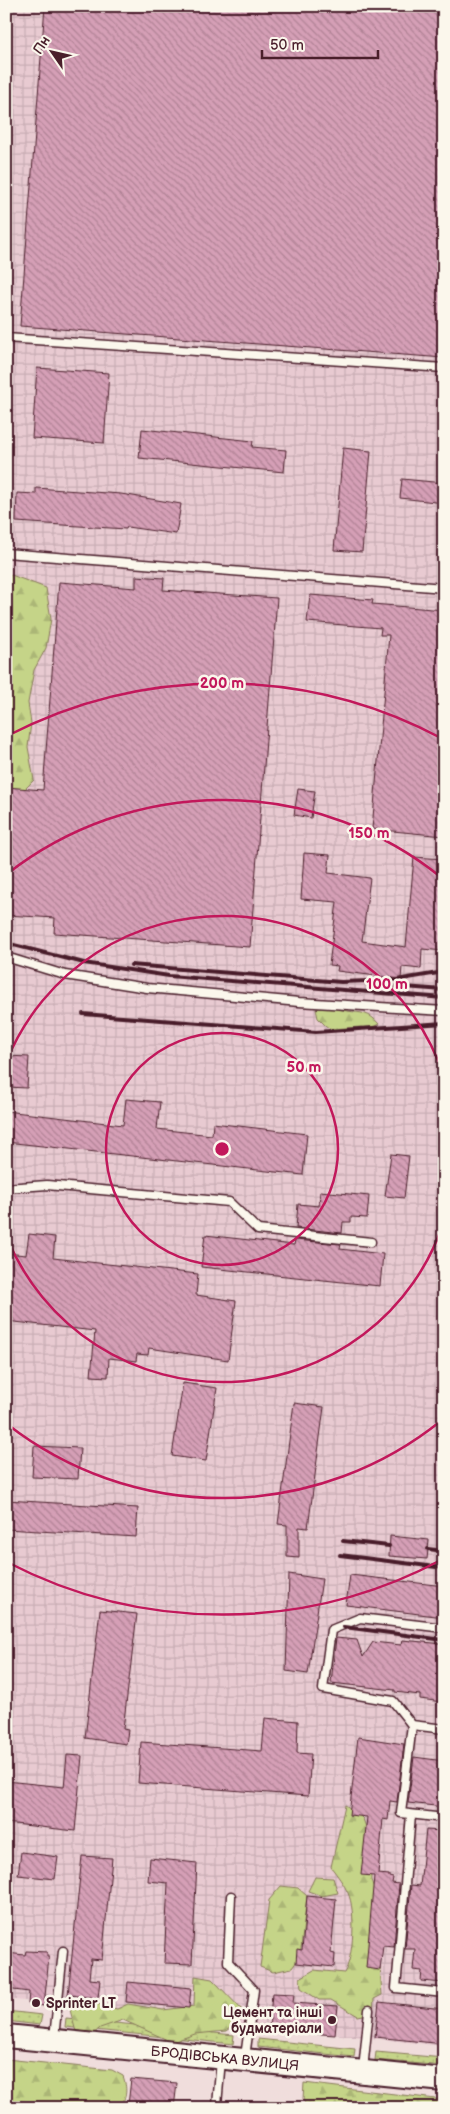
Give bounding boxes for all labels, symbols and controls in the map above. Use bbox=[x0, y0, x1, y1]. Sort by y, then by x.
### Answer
north arrow bbox=[28, 28, 78, 78]
scale bar bbox=[262, 28, 379, 60]
text: Пн bbox=[29, 33, 54, 58]
text: 50 m bbox=[270, 36, 304, 55]
text: 200 m bbox=[200, 674, 244, 693]
text: 150 m bbox=[348, 824, 390, 843]
text: 100 m bbox=[366, 975, 408, 994]
text: 50 m bbox=[287, 1058, 322, 1077]
centre of rings bbox=[213, 1140, 231, 1158]
place label: Sprinter LT bbox=[46, 1995, 116, 2012]
marker: Sprinter LT bbox=[30, 1997, 42, 2009]
place label: Цемент та інші будматеріали bbox=[223, 2004, 322, 2037]
marker: Цемент та інші будматеріали bbox=[326, 2014, 338, 2026]
street label: БРОДІВСЬКА ВУЛИЦЯ bbox=[150, 2042, 300, 2074]

